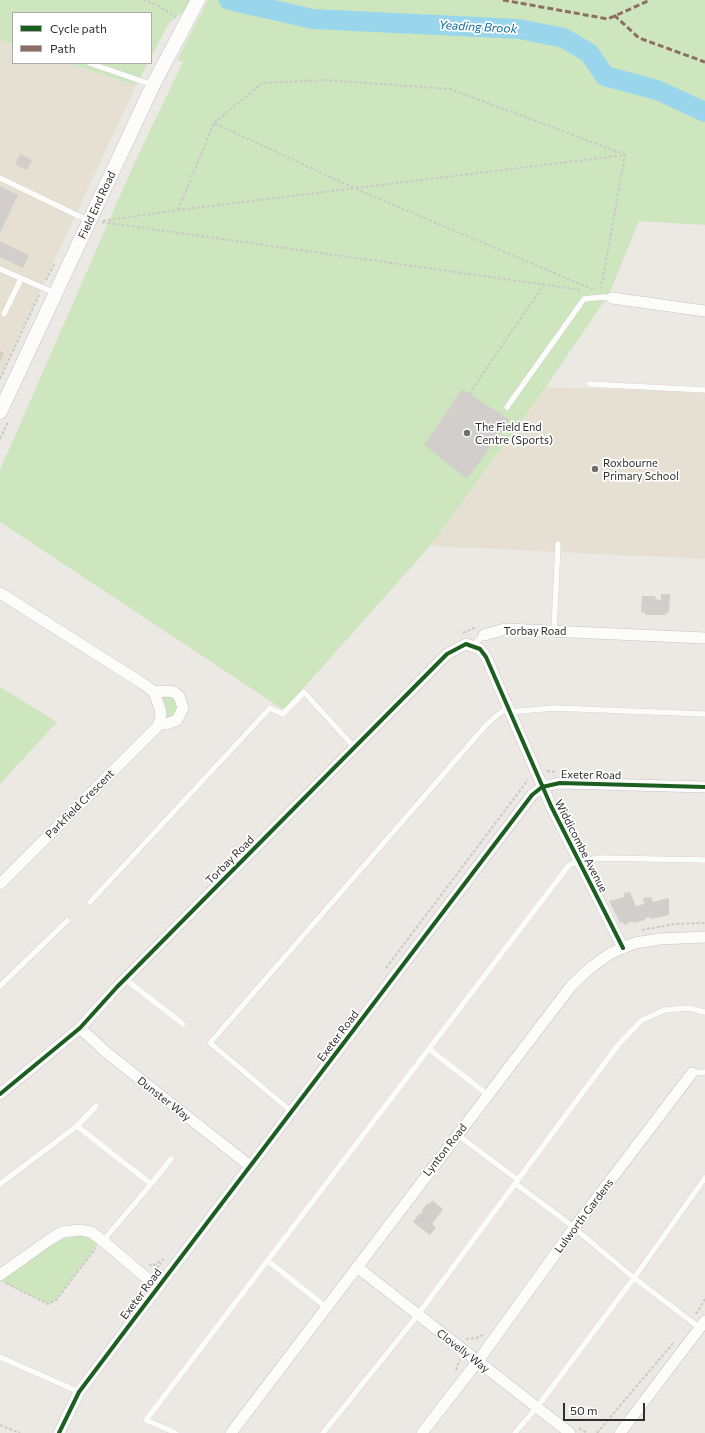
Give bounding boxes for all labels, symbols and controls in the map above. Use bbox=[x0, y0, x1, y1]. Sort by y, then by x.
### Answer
legend bbox=[12, 12, 152, 64]
water label: Yeading Brook bbox=[439, 18, 517, 36]
text: Cycle path bbox=[50, 21, 107, 35]
text: Path bbox=[50, 41, 76, 55]
street label: Field End Road bbox=[76, 169, 118, 241]
place label: The Field End Centre (Sports) bbox=[475, 420, 553, 446]
marker: The Field End Centre (Sports) bbox=[462, 428, 472, 438]
place label: Roxbourne Primary School bbox=[603, 456, 679, 482]
marker: Roxbourne Primary School bbox=[590, 464, 600, 474]
street label: Torbay Road bbox=[504, 624, 566, 638]
street label: Parkfield Crescent bbox=[43, 767, 117, 841]
street label: Exeter Road bbox=[561, 768, 621, 782]
street label: Widdicombe Avenue bbox=[552, 797, 610, 895]
street label: Torbay Road bbox=[203, 833, 257, 887]
street label: Exeter Road bbox=[315, 1008, 361, 1064]
street label: Dunster Way bbox=[135, 1074, 193, 1124]
street label: Lynton Road bbox=[420, 1121, 470, 1179]
street label: Lulworth Gardens bbox=[552, 1176, 616, 1256]
street label: Exeter Road bbox=[118, 1266, 164, 1322]
street label: Clovelly Way bbox=[434, 1326, 492, 1376]
scale bar bbox=[565, 1395, 647, 1421]
text: 50 m bbox=[570, 1403, 598, 1417]

